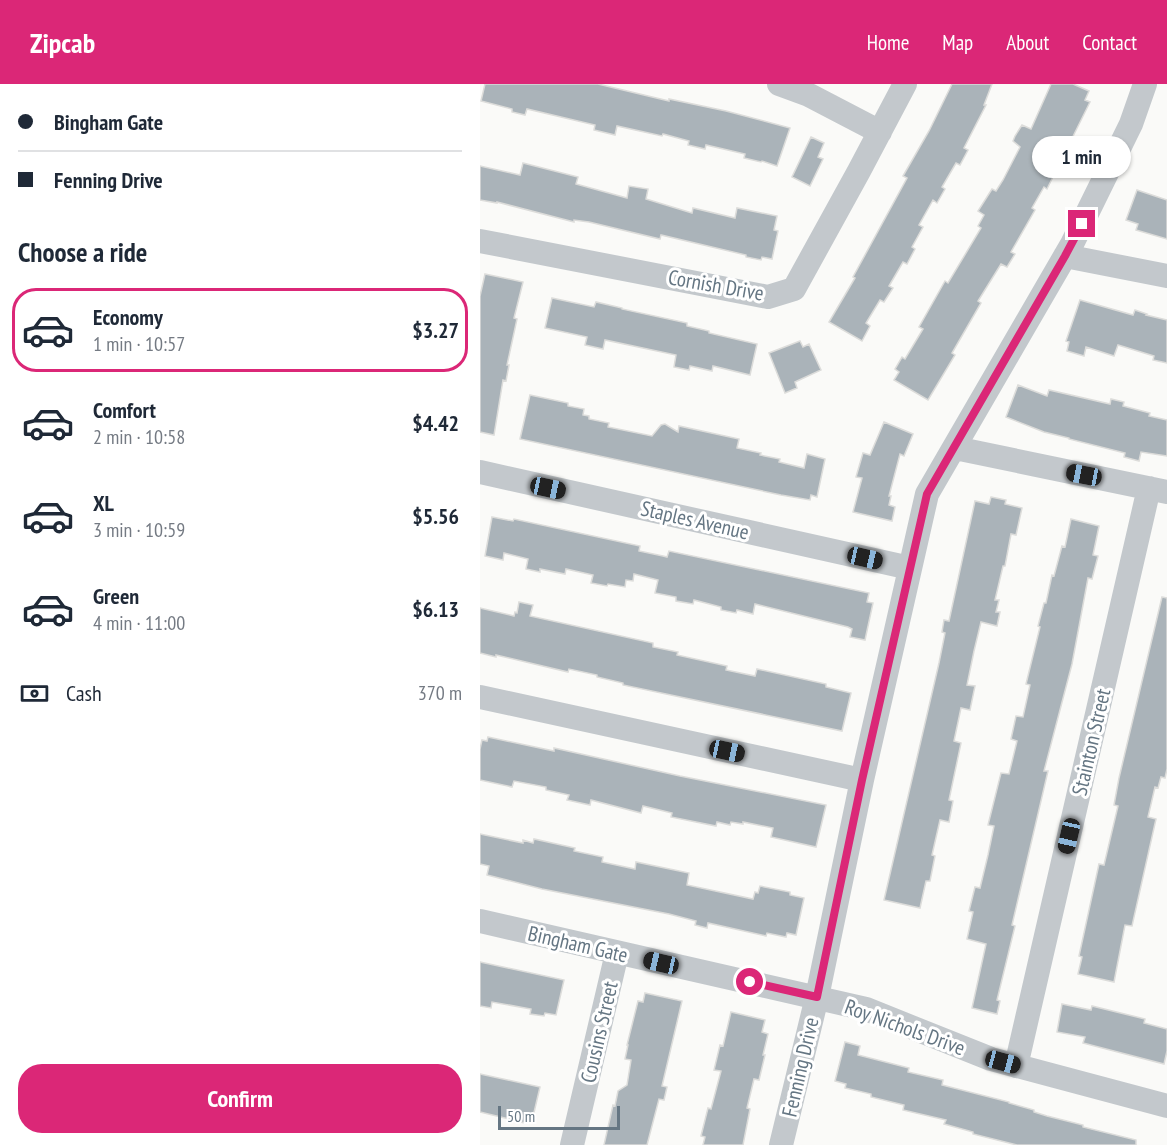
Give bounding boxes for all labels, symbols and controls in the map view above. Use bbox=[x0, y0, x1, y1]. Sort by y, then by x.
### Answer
text: Zipcab bbox=[30, 24, 95, 61]
text: Home bbox=[867, 29, 909, 56]
text: Map bbox=[942, 29, 973, 56]
text: About bbox=[1006, 29, 1049, 56]
text: Contact bbox=[1082, 29, 1137, 56]
text: Bingham Gate bbox=[54, 108, 163, 136]
callout: 1 min bbox=[1032, 137, 1132, 179]
text: 1 min bbox=[1061, 144, 1102, 170]
text: Fenning Drive bbox=[54, 166, 163, 194]
route end bbox=[1068, 210, 1095, 237]
text: Choose a ride bbox=[18, 235, 147, 269]
street label: Cornish Drive bbox=[666, 263, 766, 307]
icon: car bbox=[21, 303, 75, 357]
text: Economy bbox=[93, 303, 163, 331]
text: $3.27 bbox=[412, 316, 459, 344]
text: 1 min · 10:57 bbox=[93, 331, 185, 357]
icon: car bbox=[21, 396, 75, 450]
text: Comfort bbox=[93, 396, 156, 424]
text: $4.42 bbox=[412, 409, 459, 437]
text: 2 min · 10:58 bbox=[93, 424, 185, 450]
car bbox=[1065, 463, 1103, 487]
car bbox=[529, 475, 567, 501]
icon: car bbox=[21, 489, 75, 543]
text: XL bbox=[93, 489, 114, 517]
street label: Staples Avenue bbox=[638, 494, 752, 546]
text: $5.56 bbox=[412, 502, 459, 530]
text: 3 min · 10:59 bbox=[93, 517, 185, 543]
car bbox=[845, 545, 885, 571]
icon: car bbox=[21, 582, 75, 636]
text: Green bbox=[93, 582, 139, 610]
text: $6.13 bbox=[412, 595, 459, 623]
text: 4 min · 11:00 bbox=[93, 610, 185, 636]
icon: cash bbox=[18, 677, 51, 710]
text: Cash bbox=[66, 679, 102, 707]
text: 370 m bbox=[418, 680, 462, 706]
street label: Stainton Street bbox=[1066, 686, 1116, 798]
car bbox=[708, 738, 746, 764]
car bbox=[1056, 816, 1082, 856]
street label: Bingham Gate bbox=[526, 919, 630, 969]
car bbox=[641, 950, 681, 976]
route start bbox=[736, 968, 763, 995]
street label: Cousins Street bbox=[574, 979, 624, 1085]
street label: Roy Nichols Drive bbox=[841, 993, 969, 1061]
street label: Fenning Drive bbox=[775, 1015, 825, 1119]
car bbox=[983, 1049, 1023, 1075]
button: Confirm bbox=[18, 1064, 462, 1133]
scale bar bbox=[498, 1103, 620, 1130]
text: 50 m bbox=[507, 1106, 535, 1126]

